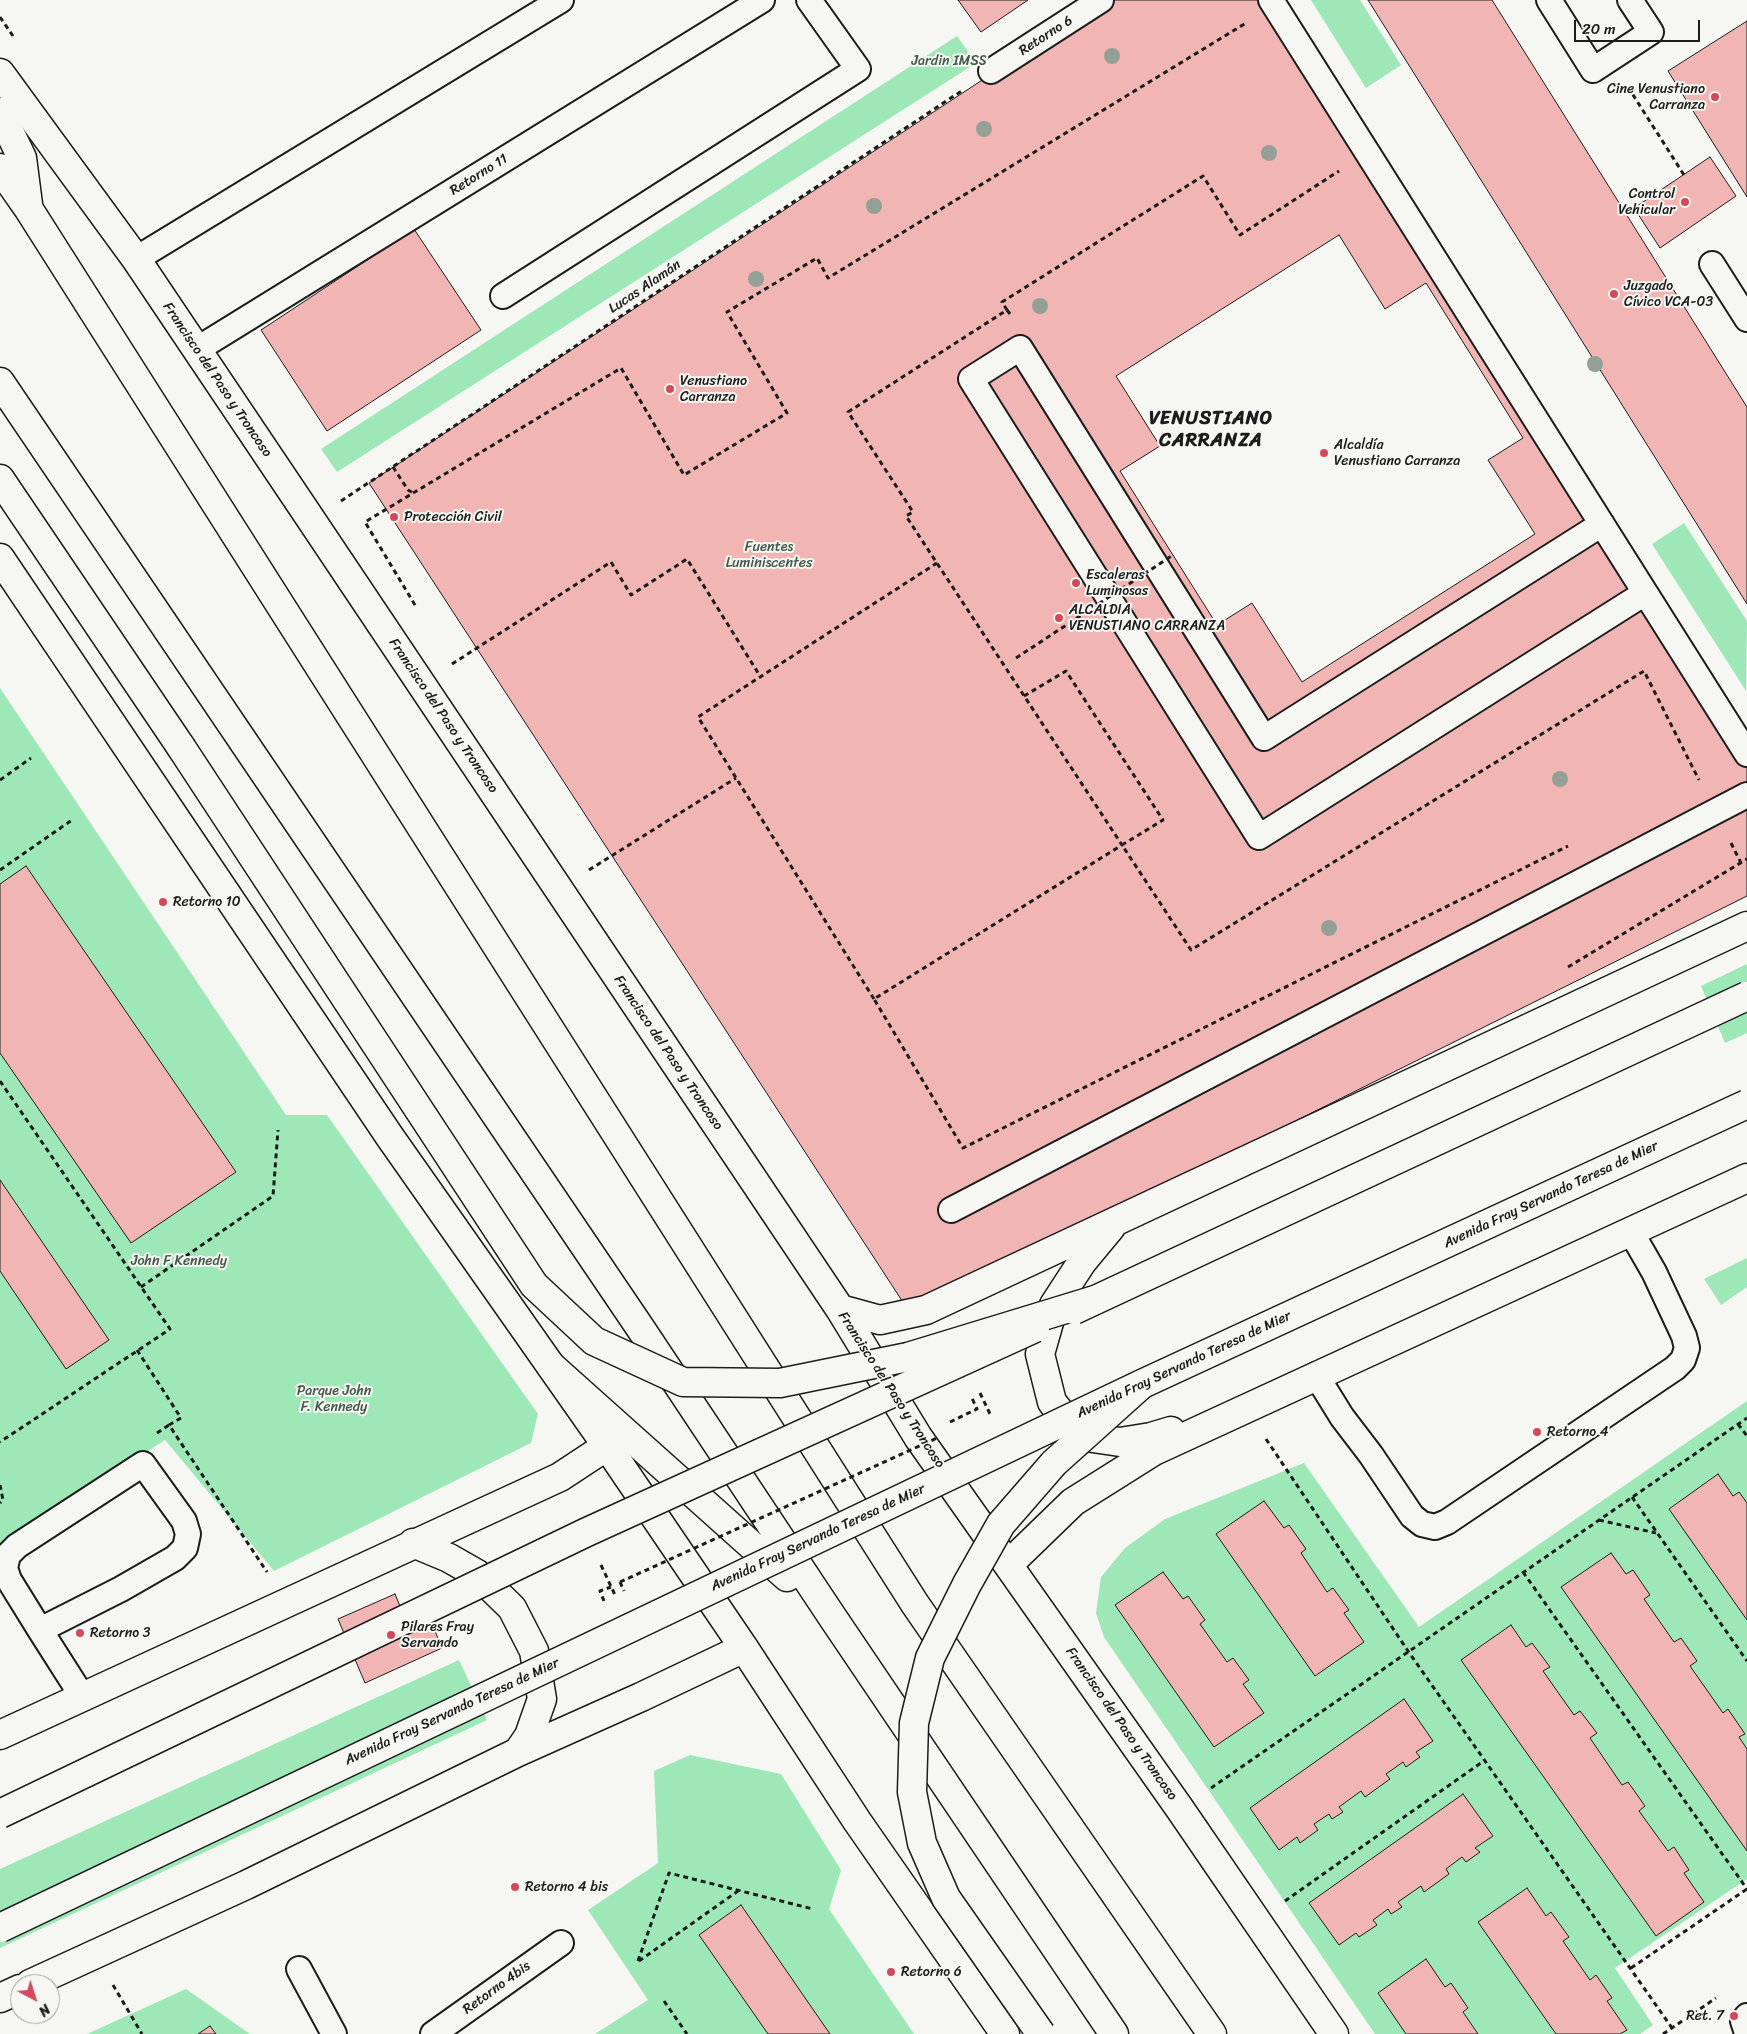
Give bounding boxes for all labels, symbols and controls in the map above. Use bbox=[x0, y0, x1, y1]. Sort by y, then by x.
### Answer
scale bar bbox=[1577, 10, 1703, 42]
street label: Retorno 6 bbox=[1016, 12, 1076, 60]
text: 20 m bbox=[1582, 16, 1616, 42]
park label: Jardin IMSS bbox=[911, 53, 987, 69]
place label: Cine Venustiano Carranza bbox=[1607, 81, 1705, 114]
marker: Cine Venustiano Carranza bbox=[1709, 91, 1721, 103]
street label: Retorno 11 bbox=[447, 151, 511, 199]
place label: Control Vehicular bbox=[1618, 186, 1675, 218]
marker: Control Vehicular bbox=[1679, 196, 1691, 208]
street label: Lucas Alamán bbox=[606, 257, 684, 317]
place label: Juzgado Cívico VCA-03 bbox=[1624, 278, 1713, 310]
marker: Juzgado Cívico VCA-03 bbox=[1608, 288, 1620, 300]
street label: Francisco del Paso y Troncoso bbox=[159, 299, 275, 461]
place label: Venustiano Carranza bbox=[680, 373, 747, 406]
marker: Venustiano Carranza bbox=[664, 383, 676, 395]
district label: VENUSTIANO CARRANZA bbox=[1149, 408, 1273, 452]
place label: Alcaldía Venustiano Carranza bbox=[1334, 437, 1460, 470]
marker: Alcaldía Venustiano Carranza bbox=[1318, 447, 1330, 459]
place label: Protección Civil bbox=[404, 509, 502, 525]
marker: Protección Civil bbox=[388, 511, 400, 523]
park label: Fuentes Luminiscentes bbox=[726, 539, 812, 572]
place label: Escaleras Luminosas bbox=[1086, 567, 1148, 600]
marker: Escaleras Luminosas bbox=[1070, 577, 1082, 589]
place label: ALCALDIA VENUSTIANO CARRANZA bbox=[1069, 602, 1225, 634]
marker: ALCALDIA VENUSTIANO CARRANZA bbox=[1053, 612, 1065, 624]
street label: Francisco del Paso y Troncoso bbox=[385, 635, 501, 797]
place label: Retorno 10 bbox=[173, 894, 241, 910]
marker: Retorno 10 bbox=[157, 896, 169, 908]
street label: Francisco del Paso y Troncoso bbox=[610, 972, 726, 1134]
street label: Avenida Fray Servando Teresa de Mier bbox=[1441, 1138, 1661, 1252]
park label: John F Kennedy bbox=[131, 1253, 227, 1269]
street label: Avenida Fray Servando Teresa de Mier bbox=[1074, 1308, 1294, 1422]
street label: Francisco del Paso y Troncoso bbox=[834, 1309, 948, 1471]
park label: Parque John F. Kennedy bbox=[297, 1383, 371, 1415]
place label: Retorno 4 bbox=[1547, 1424, 1609, 1440]
marker: Retorno 4 bbox=[1531, 1426, 1543, 1438]
street label: Avenida Fray Servando Teresa de Mier bbox=[708, 1481, 928, 1595]
place label: Pilares Fray Servando bbox=[401, 1619, 474, 1651]
place label: Retorno 3 bbox=[90, 1625, 151, 1641]
marker: Retorno 3 bbox=[74, 1627, 86, 1639]
marker: Pilares Fray Servando bbox=[385, 1629, 397, 1641]
street label: Francisco del Paso y Troncoso bbox=[1062, 1644, 1180, 1804]
street label: Avenida Fray Servando Teresa de Mier bbox=[342, 1655, 562, 1769]
place label: Retorno 4 bis bbox=[525, 1879, 608, 1895]
marker: Retorno 4 bis bbox=[509, 1881, 521, 1893]
street label: Retorno 4bis bbox=[460, 1958, 534, 2018]
place label: Retorno 6 bbox=[901, 1964, 962, 1980]
marker: Retorno 6 bbox=[885, 1966, 897, 1978]
north arrow bbox=[10, 1974, 60, 2024]
text: N bbox=[33, 1997, 56, 2023]
place label: Ret. 7 bbox=[1686, 2008, 1724, 2024]
marker: Ret. 7 bbox=[1728, 2010, 1740, 2022]

